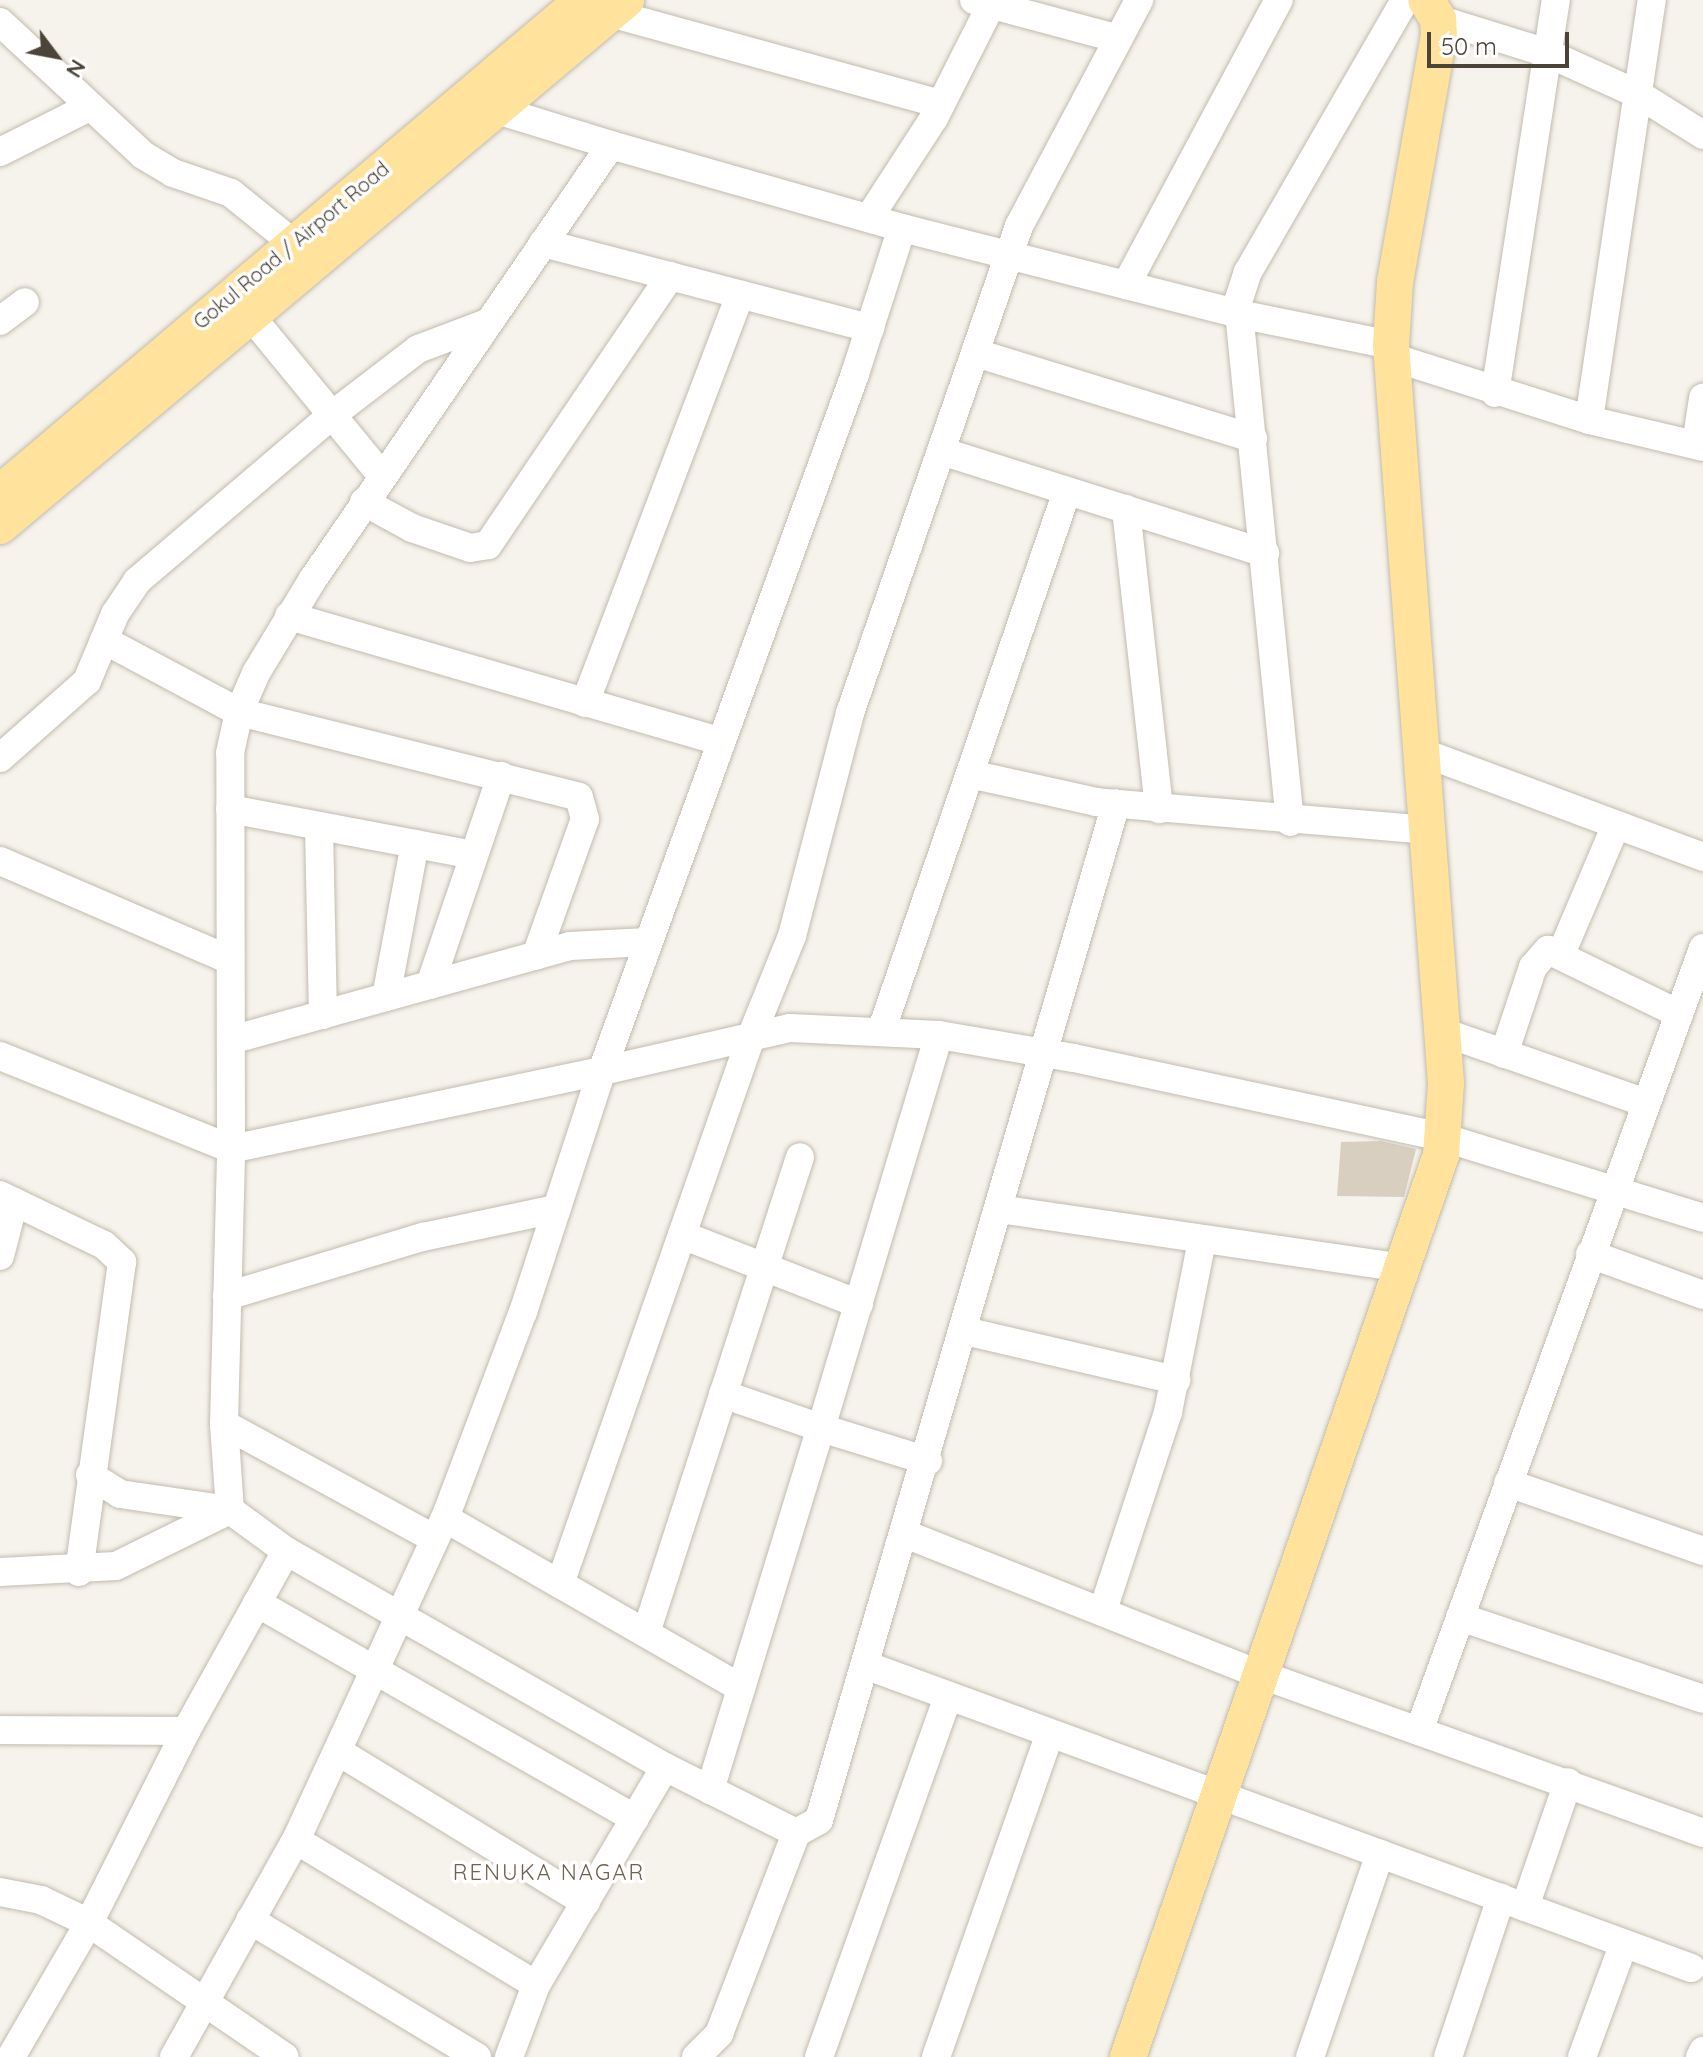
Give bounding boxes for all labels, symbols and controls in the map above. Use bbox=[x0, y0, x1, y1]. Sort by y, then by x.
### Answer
north arrow bbox=[16, 16, 96, 96]
scale bar bbox=[1431, 16, 1573, 66]
text: 50 m bbox=[1441, 31, 1497, 61]
text: N bbox=[60, 54, 93, 83]
street label: Gokul Road / Airport Road bbox=[188, 156, 394, 334]
district label: RENUKA NAGAR bbox=[453, 1860, 645, 1886]

